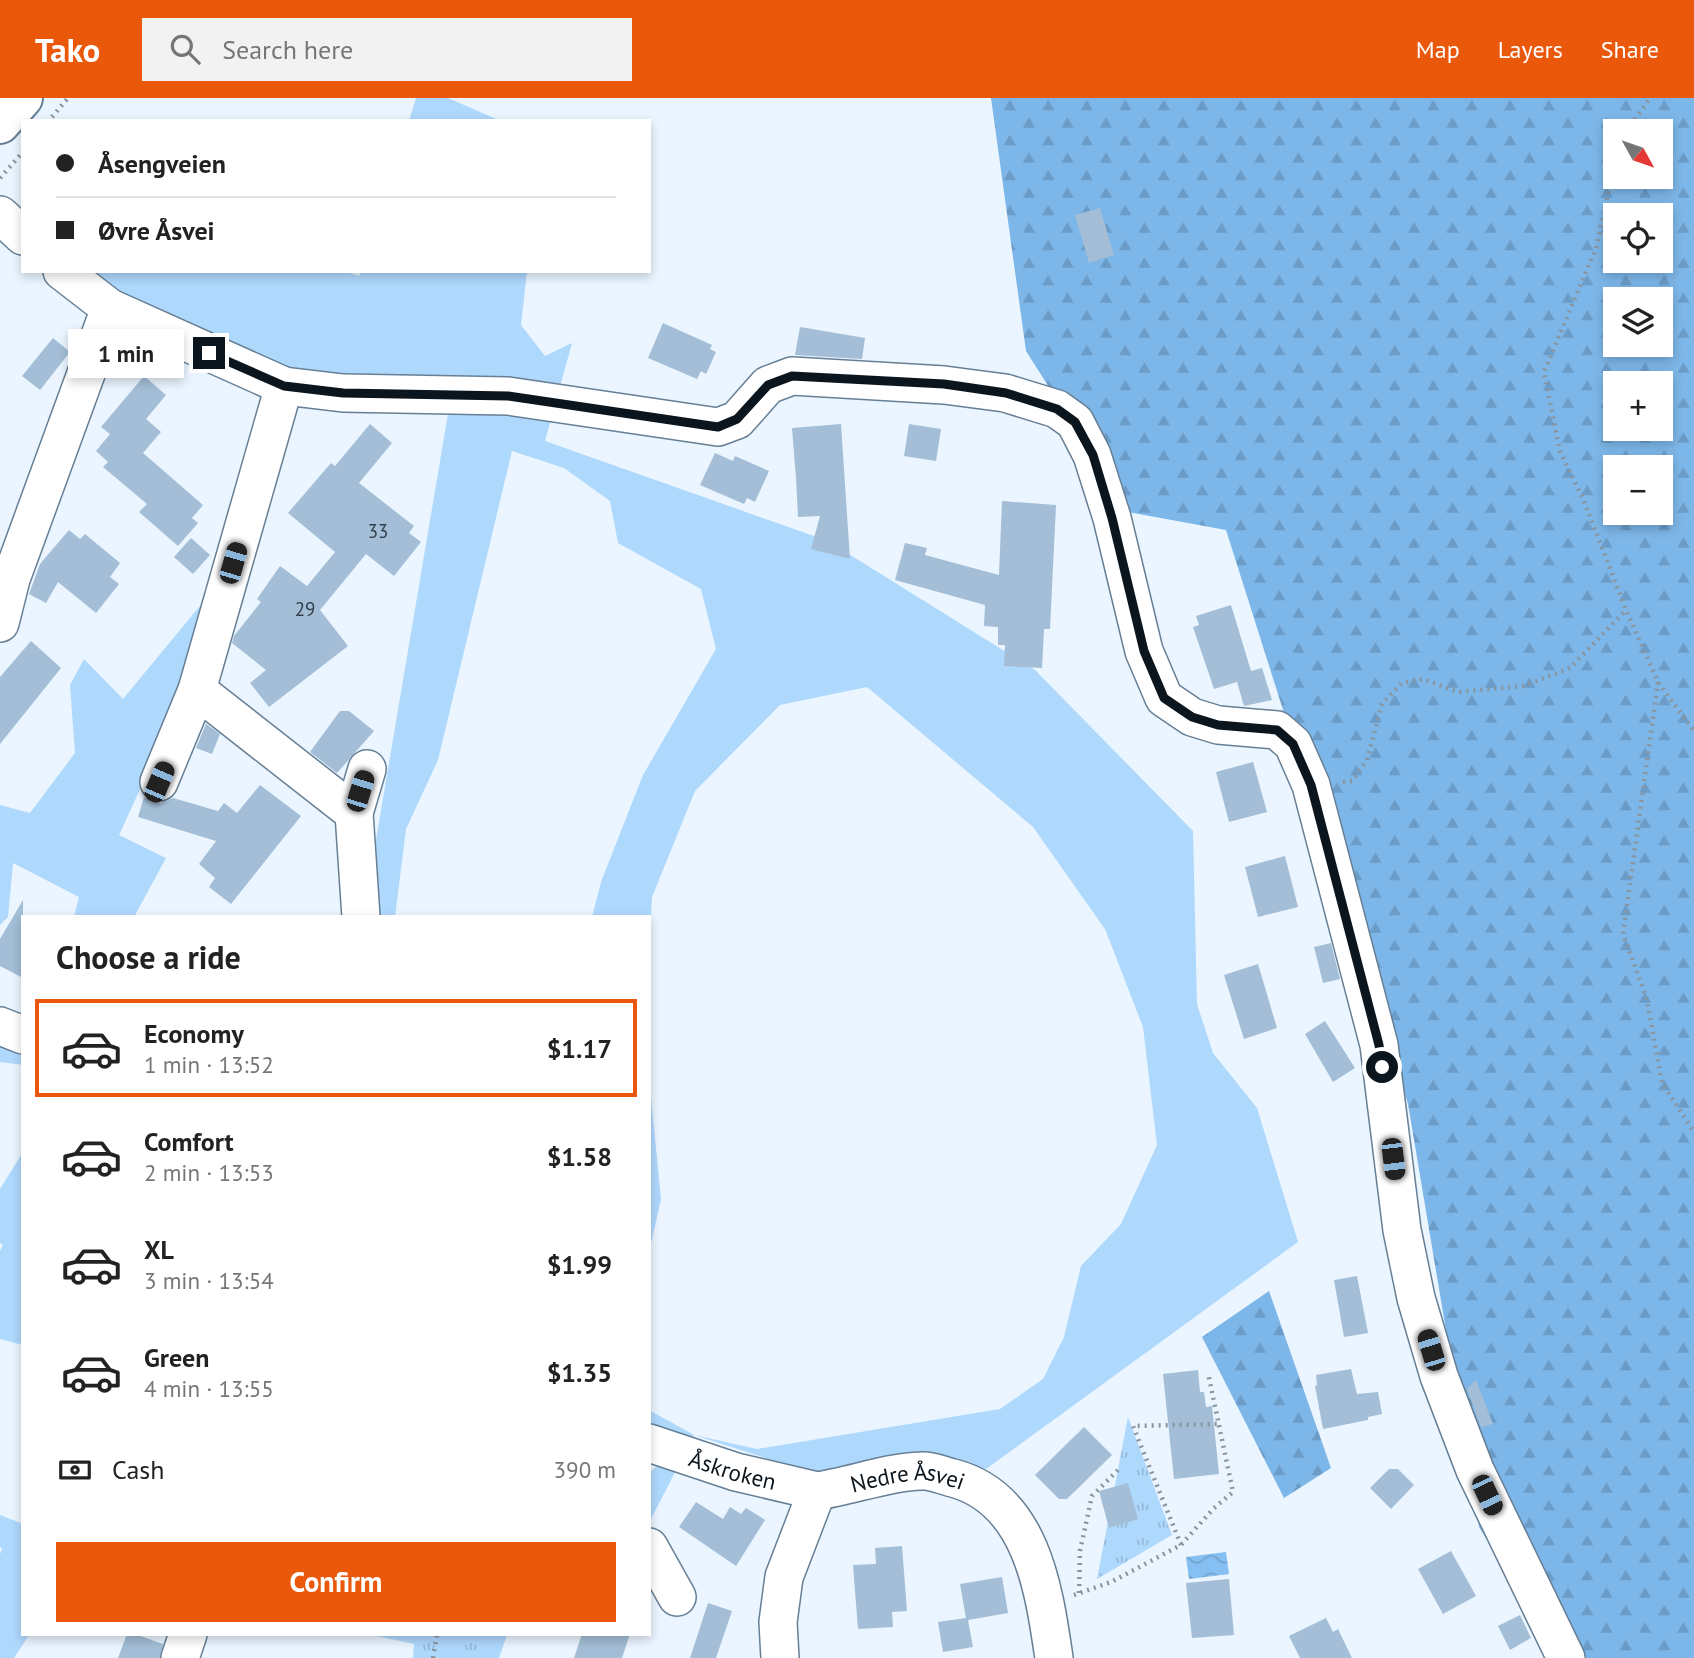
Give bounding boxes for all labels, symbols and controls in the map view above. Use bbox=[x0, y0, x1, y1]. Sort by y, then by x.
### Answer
search box bbox=[142, 18, 632, 81]
text: Tako bbox=[35, 28, 100, 71]
icon: search bbox=[166, 30, 204, 68]
text: Search here bbox=[222, 33, 353, 66]
text: Map bbox=[1416, 34, 1460, 65]
text: Layers bbox=[1498, 34, 1563, 65]
text: Share bbox=[1601, 34, 1659, 65]
north arrow bbox=[1603, 119, 1673, 189]
map controls bbox=[1603, 119, 1673, 525]
text: Åsengveien bbox=[98, 147, 226, 180]
button: locate bbox=[1603, 203, 1673, 273]
text: Øvre Åsvei bbox=[98, 214, 215, 247]
button: layers bbox=[1603, 287, 1673, 357]
callout: 1 min bbox=[69, 328, 184, 378]
route end bbox=[193, 337, 225, 369]
text: 1 min bbox=[98, 339, 154, 368]
button: + bbox=[1603, 371, 1673, 441]
button: − bbox=[1603, 455, 1673, 525]
house number: 33 bbox=[368, 519, 388, 543]
car bbox=[218, 540, 249, 586]
house number: 29 bbox=[295, 597, 315, 621]
car bbox=[142, 759, 177, 805]
car bbox=[344, 768, 377, 814]
text: Choose a ride bbox=[56, 936, 241, 978]
icon: car bbox=[60, 1017, 123, 1080]
text: Economy bbox=[144, 1017, 244, 1050]
text: $1.17 bbox=[547, 1032, 612, 1065]
text: 1 min · 13:52 bbox=[144, 1050, 274, 1079]
route start bbox=[1366, 1051, 1398, 1083]
icon: car bbox=[60, 1125, 123, 1188]
text: Comfort bbox=[144, 1125, 234, 1158]
car bbox=[1381, 1137, 1406, 1181]
text: $1.58 bbox=[547, 1140, 612, 1173]
text: 2 min · 13:53 bbox=[144, 1158, 274, 1187]
icon: car bbox=[60, 1233, 123, 1296]
text: XL bbox=[144, 1233, 174, 1266]
text: $1.99 bbox=[547, 1248, 612, 1281]
text: 3 min · 13:54 bbox=[144, 1266, 274, 1295]
car bbox=[1415, 1327, 1448, 1373]
icon: car bbox=[60, 1341, 123, 1404]
text: Green bbox=[144, 1341, 209, 1374]
text: $1.35 bbox=[547, 1356, 612, 1389]
text: 4 min · 13:55 bbox=[144, 1374, 274, 1403]
street label: Åskroken bbox=[686, 1443, 779, 1495]
icon: cash bbox=[56, 1451, 94, 1489]
text: Cash bbox=[112, 1453, 164, 1486]
text: 390 m bbox=[554, 1455, 616, 1484]
street label: Nedre Åsvei bbox=[847, 1456, 969, 1498]
car bbox=[1469, 1472, 1506, 1518]
button: Confirm bbox=[56, 1542, 616, 1622]

